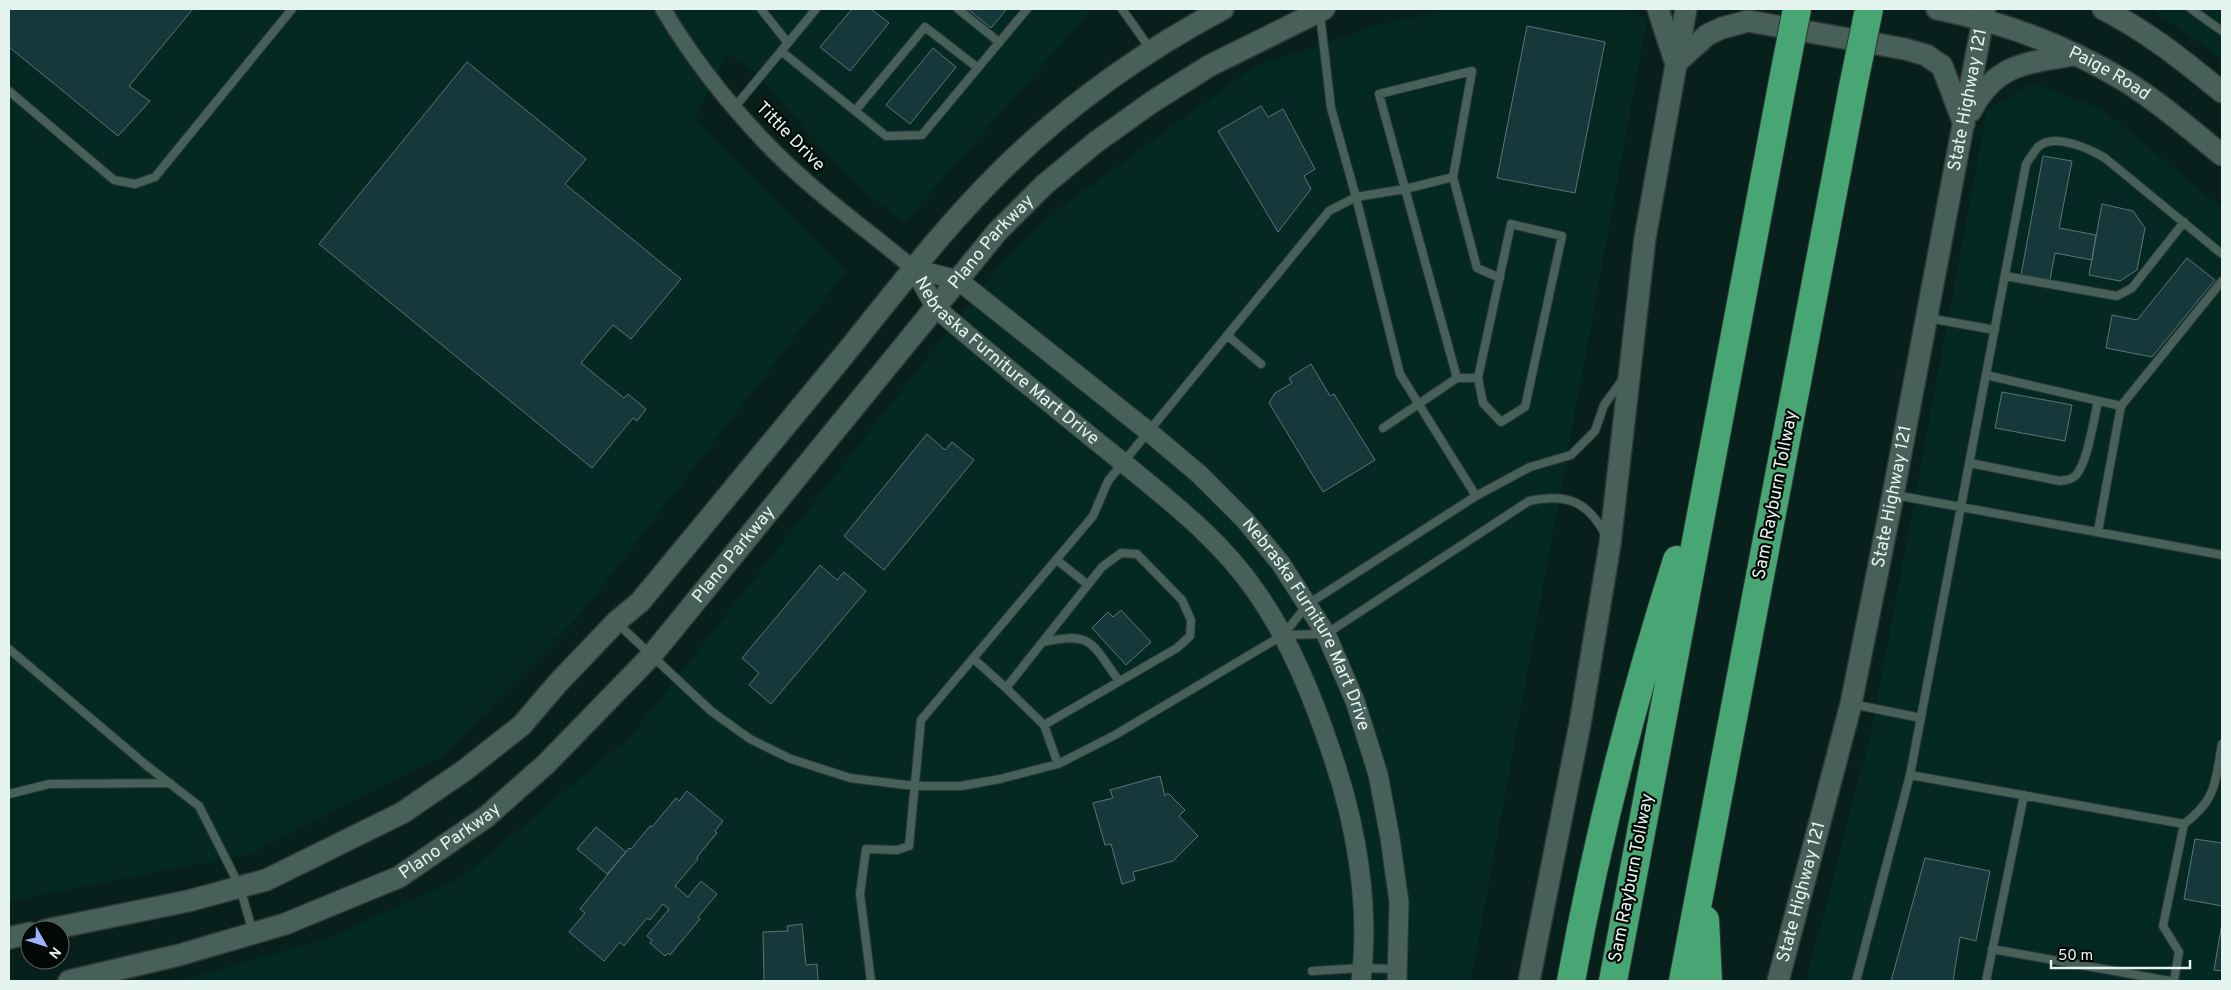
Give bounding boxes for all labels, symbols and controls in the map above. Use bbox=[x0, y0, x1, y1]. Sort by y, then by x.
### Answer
street label: State Highway 121 bbox=[1943, 26, 1993, 173]
street label: Paige Road bbox=[2065, 41, 2155, 106]
street label: Tittle Drive bbox=[750, 97, 830, 177]
street label: Plano Parkway bbox=[943, 190, 1039, 294]
street label: Nebraska Furniture Mart Drive bbox=[909, 272, 1104, 450]
street label: Sam Rayburn Tollway bbox=[1748, 409, 1804, 581]
street label: State Highway 121 bbox=[1867, 423, 1917, 570]
street label: Plano Parkway bbox=[687, 501, 780, 608]
street label: Nebraska Furniture Mart Drive bbox=[1237, 513, 1375, 734]
street label: Sam Rayburn Tollway bbox=[1604, 792, 1660, 964]
street label: Plano Parkway bbox=[395, 798, 506, 885]
street label: State Highway 121 bbox=[1772, 819, 1831, 965]
north arrow bbox=[20, 920, 70, 970]
scale bar bbox=[2051, 938, 2190, 970]
text: N bbox=[44, 943, 64, 961]
text: 50 m bbox=[2058, 947, 2093, 966]

